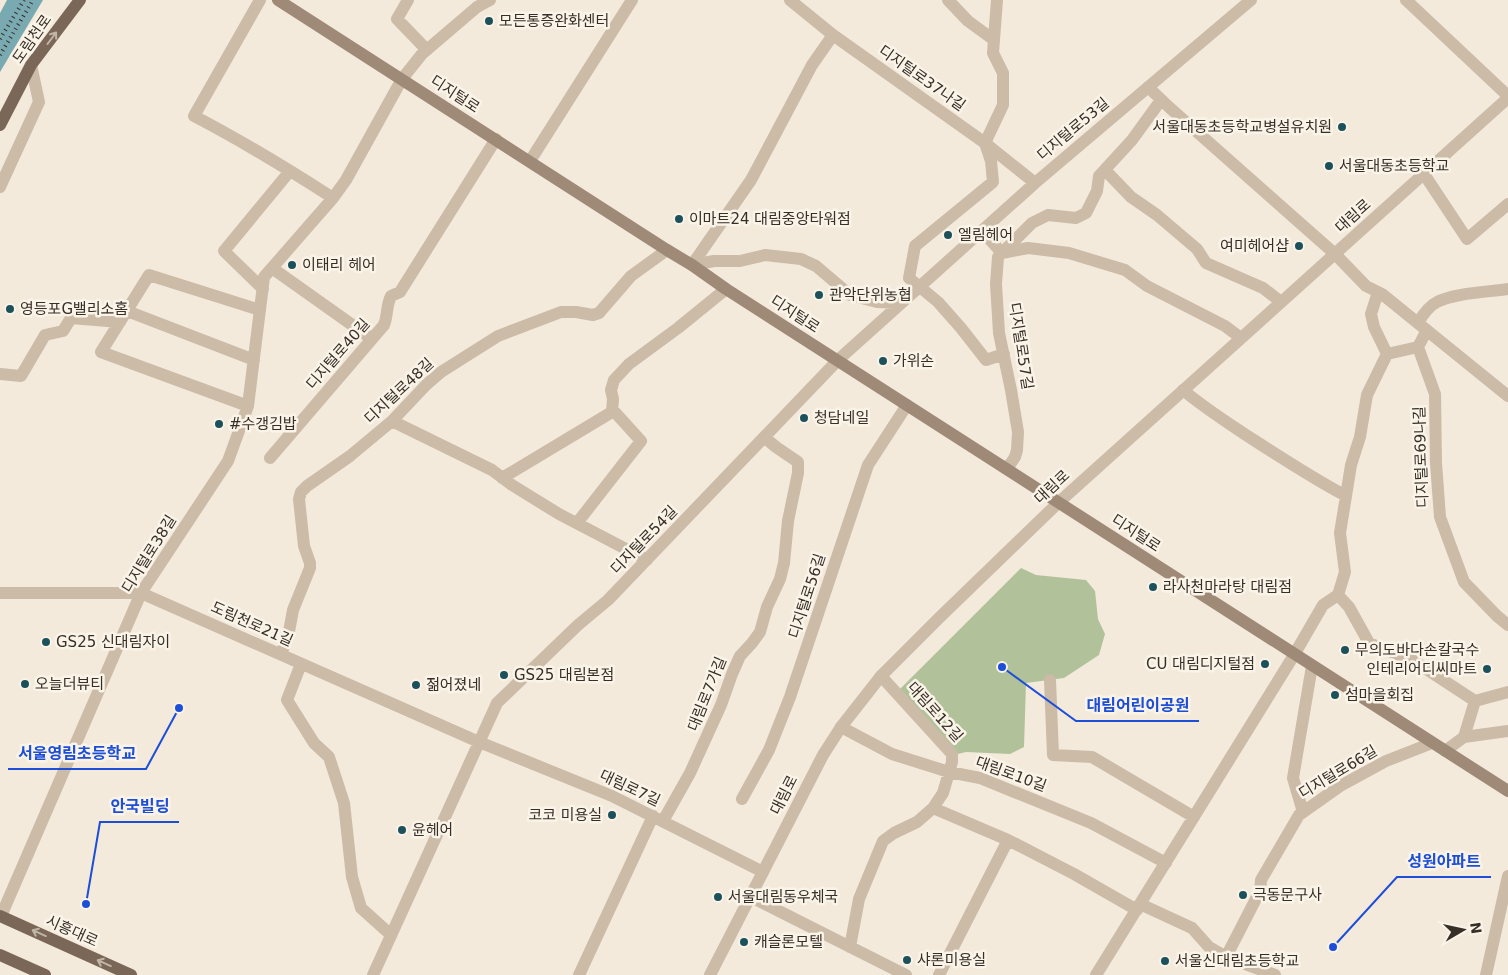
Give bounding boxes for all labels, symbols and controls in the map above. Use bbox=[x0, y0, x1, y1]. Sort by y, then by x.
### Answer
street label: 도림천로 bbox=[9, 11, 55, 67]
place label: 모든통증완화센터 bbox=[499, 12, 609, 30]
marker: 모든통증완화센터 bbox=[483, 15, 495, 27]
one-way arrow bbox=[46, 32, 57, 45]
street label: 디지털로37나길 bbox=[875, 41, 969, 115]
street label: 디지털로 bbox=[427, 71, 483, 117]
street label: 디지털로53길 bbox=[1033, 94, 1113, 164]
place label: 서울대동초등학교병설유치원 bbox=[1153, 118, 1332, 136]
marker: 서울대동초등학교병설유치원 bbox=[1336, 121, 1348, 133]
place label: 서울대동초등학교 bbox=[1339, 157, 1449, 175]
marker: 서울대동초등학교 bbox=[1323, 160, 1335, 172]
street label: 대림로 bbox=[1332, 195, 1374, 237]
place label: 이마트24 대림중앙타워점 bbox=[689, 210, 851, 228]
marker: 이마트24 대림중앙타워점 bbox=[673, 213, 685, 225]
place label: 엘림헤어 bbox=[958, 226, 1013, 244]
marker: 엘림헤어 bbox=[942, 229, 954, 241]
place label: 여미헤어샵 bbox=[1220, 237, 1289, 255]
marker: 여미헤어샵 bbox=[1293, 240, 1305, 252]
place label: 이태리 헤어 bbox=[302, 256, 376, 274]
marker: 이태리 헤어 bbox=[286, 259, 298, 271]
place label: 관악단위농협 bbox=[829, 286, 912, 304]
marker: 관악단위농협 bbox=[813, 289, 825, 301]
street label: 디지털로 bbox=[767, 291, 823, 337]
place label: 영등포G밸리소홈 bbox=[20, 300, 128, 318]
street label: 디지털로57길 bbox=[1005, 301, 1037, 391]
marker: 영등포G밸리소홈 bbox=[4, 303, 16, 315]
street label: 디지털로40길 bbox=[302, 315, 374, 393]
place label: 가위손 bbox=[893, 352, 934, 370]
street label: 디지털로48길 bbox=[361, 354, 437, 428]
marker: 가위손 bbox=[877, 355, 889, 367]
street label: 디지털로69나길 bbox=[1410, 406, 1432, 508]
place label: 청담네일 bbox=[814, 409, 869, 427]
marker: 청담네일 bbox=[798, 412, 810, 424]
place label: #수갱김밥 bbox=[229, 415, 297, 433]
marker: #수갱김밥 bbox=[213, 418, 225, 430]
street label: 대림로 bbox=[1031, 466, 1073, 508]
street label: 디지털로54길 bbox=[607, 502, 681, 578]
street label: 디지털로 bbox=[1108, 510, 1164, 556]
street label: 디지털로38길 bbox=[118, 512, 180, 596]
street label: 디지털로56길 bbox=[785, 551, 829, 641]
place label: 라사천마라탕 대림점 bbox=[1163, 578, 1292, 596]
marker: 라사천마라탕 대림점 bbox=[1147, 581, 1159, 593]
street label: 도림천로21길 bbox=[208, 598, 296, 650]
place label: GS25 신대림자이 bbox=[56, 633, 170, 651]
marker: GS25 신대림자이 bbox=[40, 636, 52, 648]
place label: 무의도바다손칼국수 bbox=[1355, 641, 1479, 659]
marker: 무의도바다손칼국수 bbox=[1339, 644, 1351, 656]
street label: 대림로7가길 bbox=[684, 654, 730, 734]
place label: CU 대림디지털점 bbox=[1146, 655, 1255, 673]
marker: CU 대림디지털점 bbox=[1259, 658, 1271, 670]
place label: 인테리어디씨마트 bbox=[1367, 660, 1477, 678]
marker: 인테리어디씨마트 bbox=[1481, 663, 1493, 675]
place label: GS25 대림본점 bbox=[514, 666, 614, 684]
marker: GS25 대림본점 bbox=[498, 669, 510, 681]
place label: 오늘더뷰티 bbox=[35, 675, 104, 693]
place label: 젊어졌네 bbox=[426, 676, 481, 694]
marker: 오늘더뷰티 bbox=[19, 678, 31, 690]
street label: 대림로12길 bbox=[903, 678, 967, 746]
marker: 젊어졌네 bbox=[410, 679, 422, 691]
place label: 섬마을회집 bbox=[1345, 686, 1414, 704]
marker: 섬마을회집 bbox=[1329, 689, 1341, 701]
callout: 대림어린이공원 bbox=[1076, 690, 1199, 721]
text: 대림어린이공원 bbox=[1086, 696, 1190, 715]
callout: 서울영림초등학교 bbox=[8, 738, 146, 769]
street label: 디지털로66길 bbox=[1296, 742, 1380, 802]
text: 서울영림초등학교 bbox=[18, 744, 136, 763]
street label: 대림로10길 bbox=[973, 753, 1049, 795]
street label: 대림로7길 bbox=[597, 766, 663, 810]
street label: 대림로 bbox=[767, 772, 801, 818]
callout: 안국빌딩 bbox=[100, 791, 179, 822]
text: 안국빌딩 bbox=[111, 797, 169, 816]
place label: 코코 미용실 bbox=[528, 806, 602, 824]
marker: 코코 미용실 bbox=[606, 809, 618, 821]
place label: 윤헤어 bbox=[412, 821, 453, 839]
marker: 윤헤어 bbox=[396, 824, 408, 836]
callout: 성원아파트 bbox=[1397, 846, 1491, 877]
text: 성원아파트 bbox=[1407, 852, 1481, 871]
place label: 극동문구사 bbox=[1253, 886, 1322, 904]
place label: 서울대림동우체국 bbox=[728, 888, 838, 906]
marker: 극동문구사 bbox=[1237, 889, 1249, 901]
marker: 서울대림동우체국 bbox=[712, 891, 724, 903]
north arrow bbox=[1438, 905, 1488, 955]
street label: 시흥대로 bbox=[43, 912, 101, 950]
text: N bbox=[1467, 921, 1485, 935]
one-way arrow bbox=[32, 928, 47, 938]
place label: 캐슬론모텔 bbox=[754, 933, 823, 951]
marker: 캐슬론모텔 bbox=[738, 936, 750, 948]
place label: 샤론미용실 bbox=[917, 951, 986, 969]
place label: 서울신대림초등학교 bbox=[1175, 952, 1299, 970]
marker: 샤론미용실 bbox=[901, 954, 913, 966]
marker: 서울신대림초등학교 bbox=[1159, 955, 1171, 967]
one-way arrow bbox=[97, 958, 112, 967]

